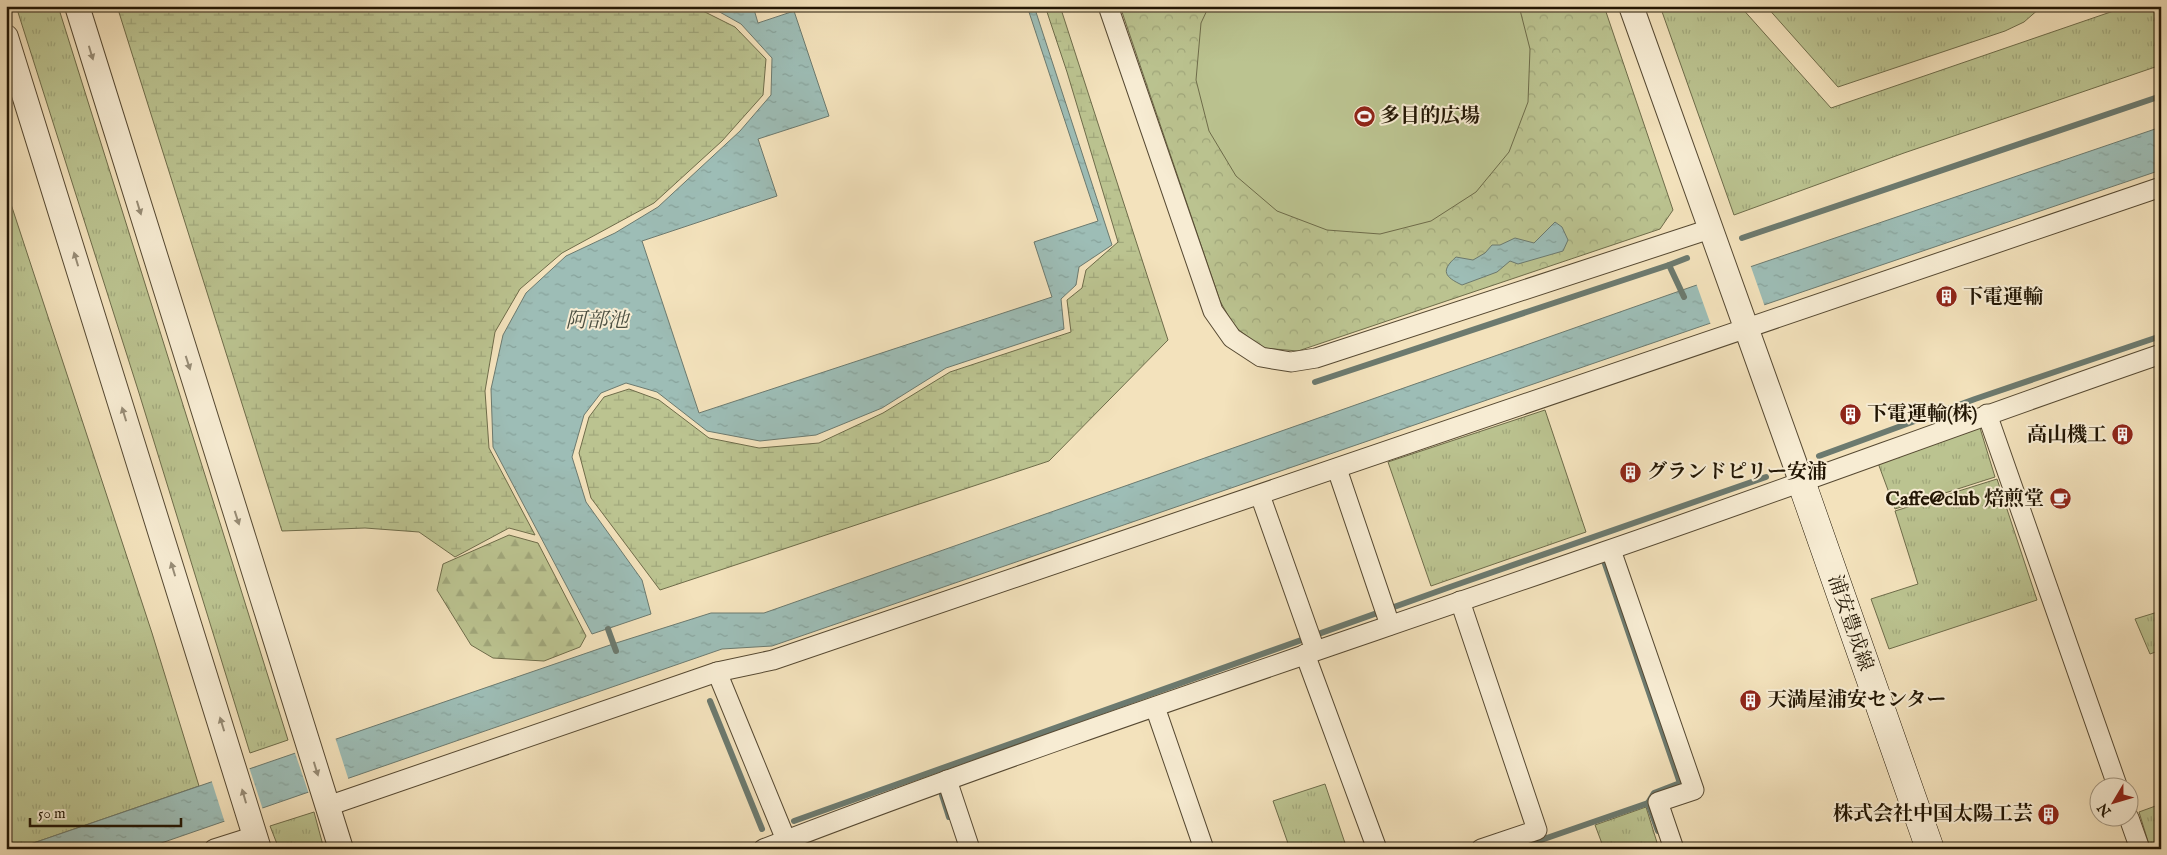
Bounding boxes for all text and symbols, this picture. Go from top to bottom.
one-way arrow [88,45,96,60]
sports icon: 多目的広場 [1352,104,1376,128]
place label: 多目的広場 [1380,104,1480,129]
one-way arrow [136,201,144,216]
one-way arrow [71,251,79,266]
building icon: 下電運輸 [1935,285,1959,309]
place label: 下電運輸 [1963,285,2043,310]
water label: 阿部池 [566,308,630,335]
one-way arrow [184,356,192,371]
building icon: 下電運輸(株) [1839,402,1863,426]
place label: 下電運輸(株) [1867,402,1977,427]
one-way arrow [120,407,128,422]
place label: 高山機工 [2027,423,2107,448]
building icon: 高山機工 [2111,423,2135,447]
building icon: グランドピリー安浦 [1619,460,1643,484]
place label: グランドピリー安浦 [1647,460,1827,485]
place label: Caffe@club 焙煎堂 [1886,487,2044,512]
cafe icon: Caffe@club 焙煎堂 [2048,487,2072,511]
one-way arrow [233,511,241,526]
one-way arrow [169,562,176,577]
street label: 浦安豊成線 [1822,572,1878,674]
building icon: 天満屋浦安センター [1739,688,1763,712]
place label: 天満屋浦安センター [1767,688,1946,713]
one-way arrow [217,717,225,732]
one-way arrow [313,762,321,777]
north arrow [2090,778,2140,828]
one-way arrow [239,789,247,804]
scale bar [30,795,181,827]
text: N [2094,799,2116,820]
place label: 株式会社中国太陽工芸 [1833,802,2033,827]
building icon: 株式会社中国太陽工芸 [2037,802,2061,826]
text: 50 m [38,804,66,823]

